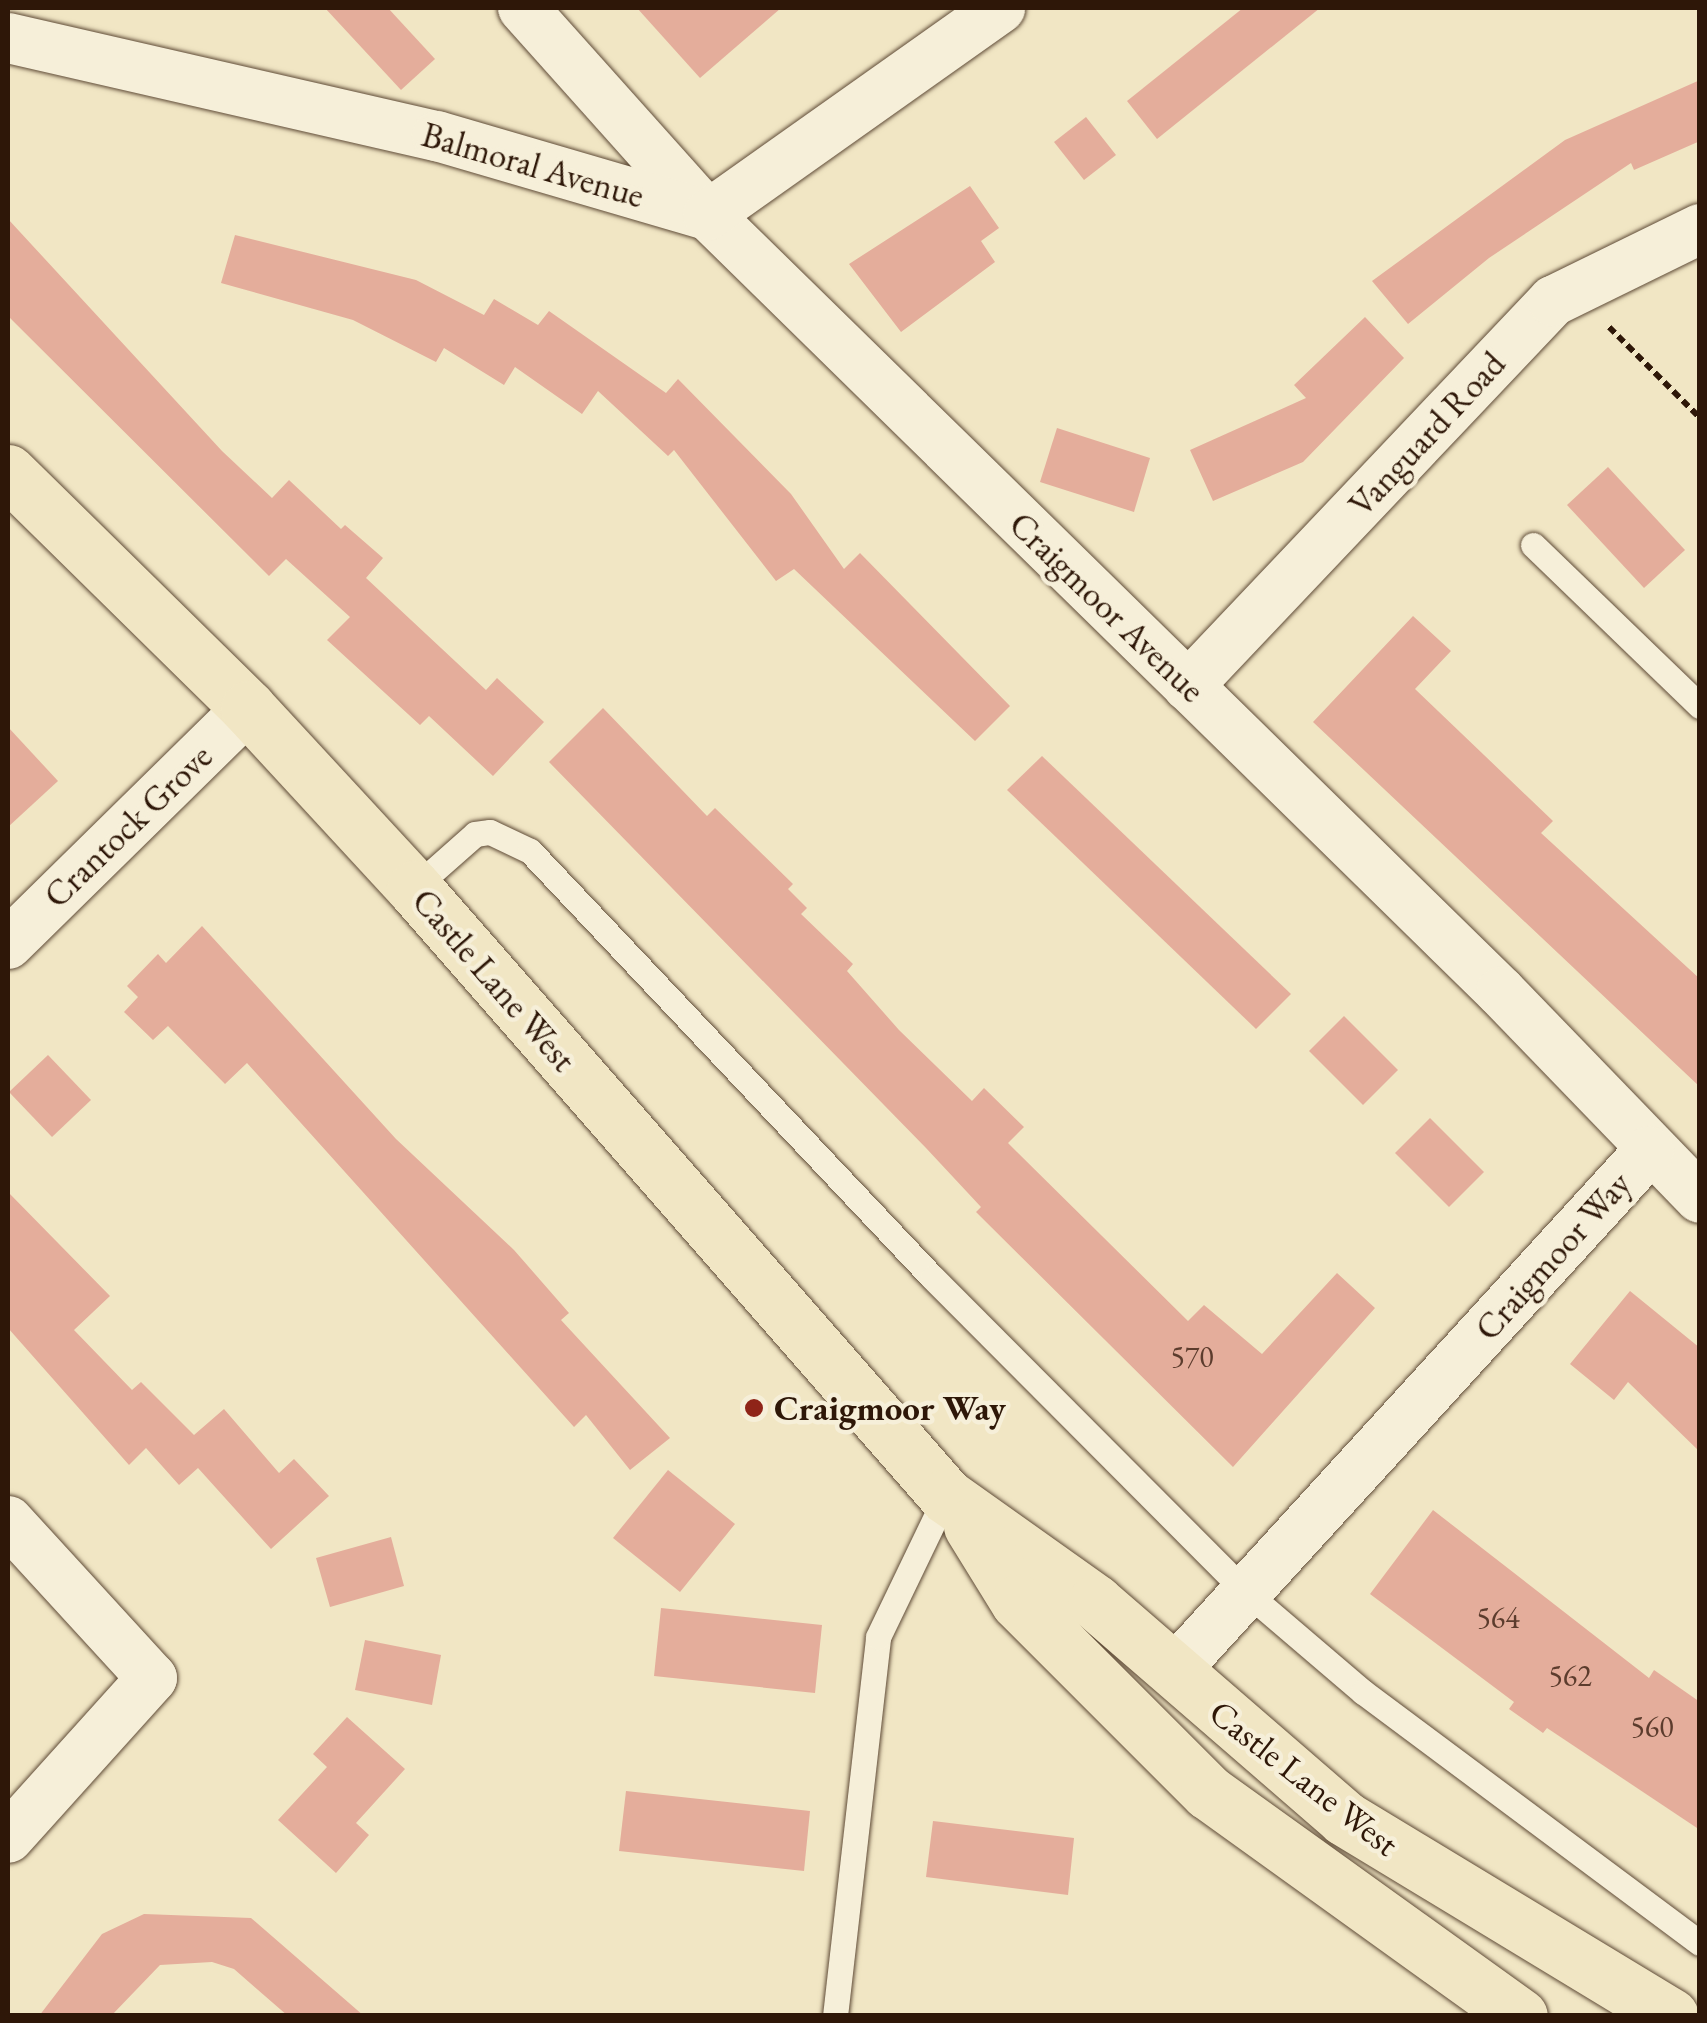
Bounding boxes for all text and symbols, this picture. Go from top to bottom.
street label: Balmoral Avenue [417,113,649,217]
street label: Vanguard Road [1340,343,1514,525]
street label: Craigmoor Avenue [1001,503,1213,711]
street label: Crantock Grove [35,735,221,917]
street label: Castle Lane West [403,880,585,1080]
street label: Craigmoor Way [1466,1163,1640,1349]
house number: 570 [1170,1339,1214,1375]
place label: Craigmoor Way [774,1387,1006,1429]
marker: Craigmoor Way [743,1397,765,1419]
house number: 564 [1476,1600,1520,1636]
house number: 562 [1548,1658,1592,1694]
street label: Castle Lane West [1201,1691,1407,1865]
house number: 560 [1630,1709,1674,1745]

